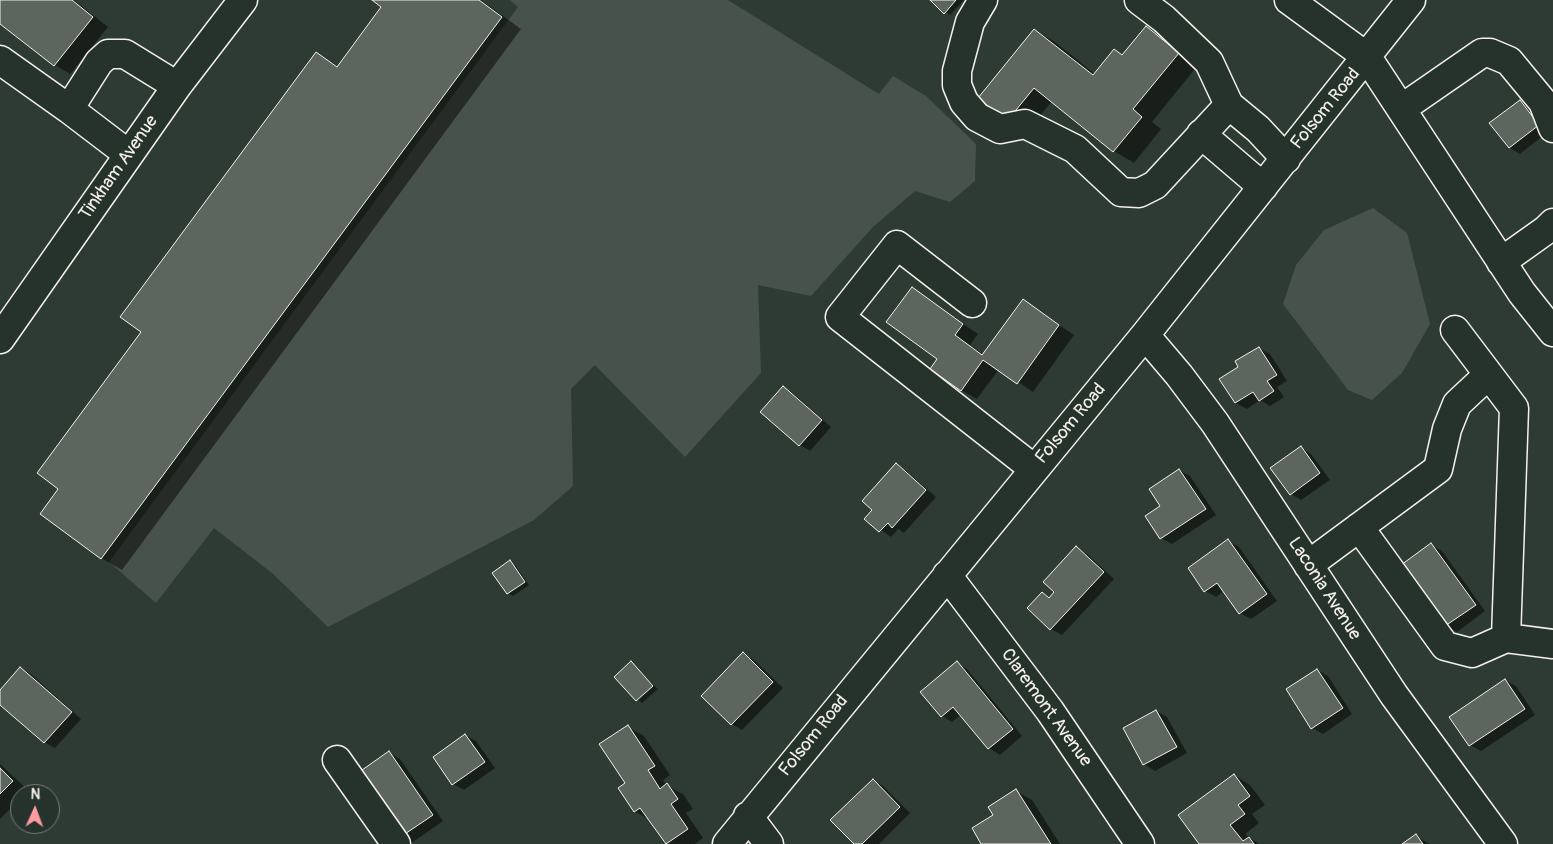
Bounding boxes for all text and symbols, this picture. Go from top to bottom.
street label: Folsom Road [1287,64,1365,154]
street label: Tinkham Avenue [75,112,163,224]
street label: Folsom Road [1031,379,1111,469]
street label: Laconia Avenue [1283,534,1365,644]
street label: Claremont Avenue [996,645,1096,771]
street label: Folsom Road [775,691,853,781]
north arrow [10,784,60,834]
text: N [30,786,41,803]

